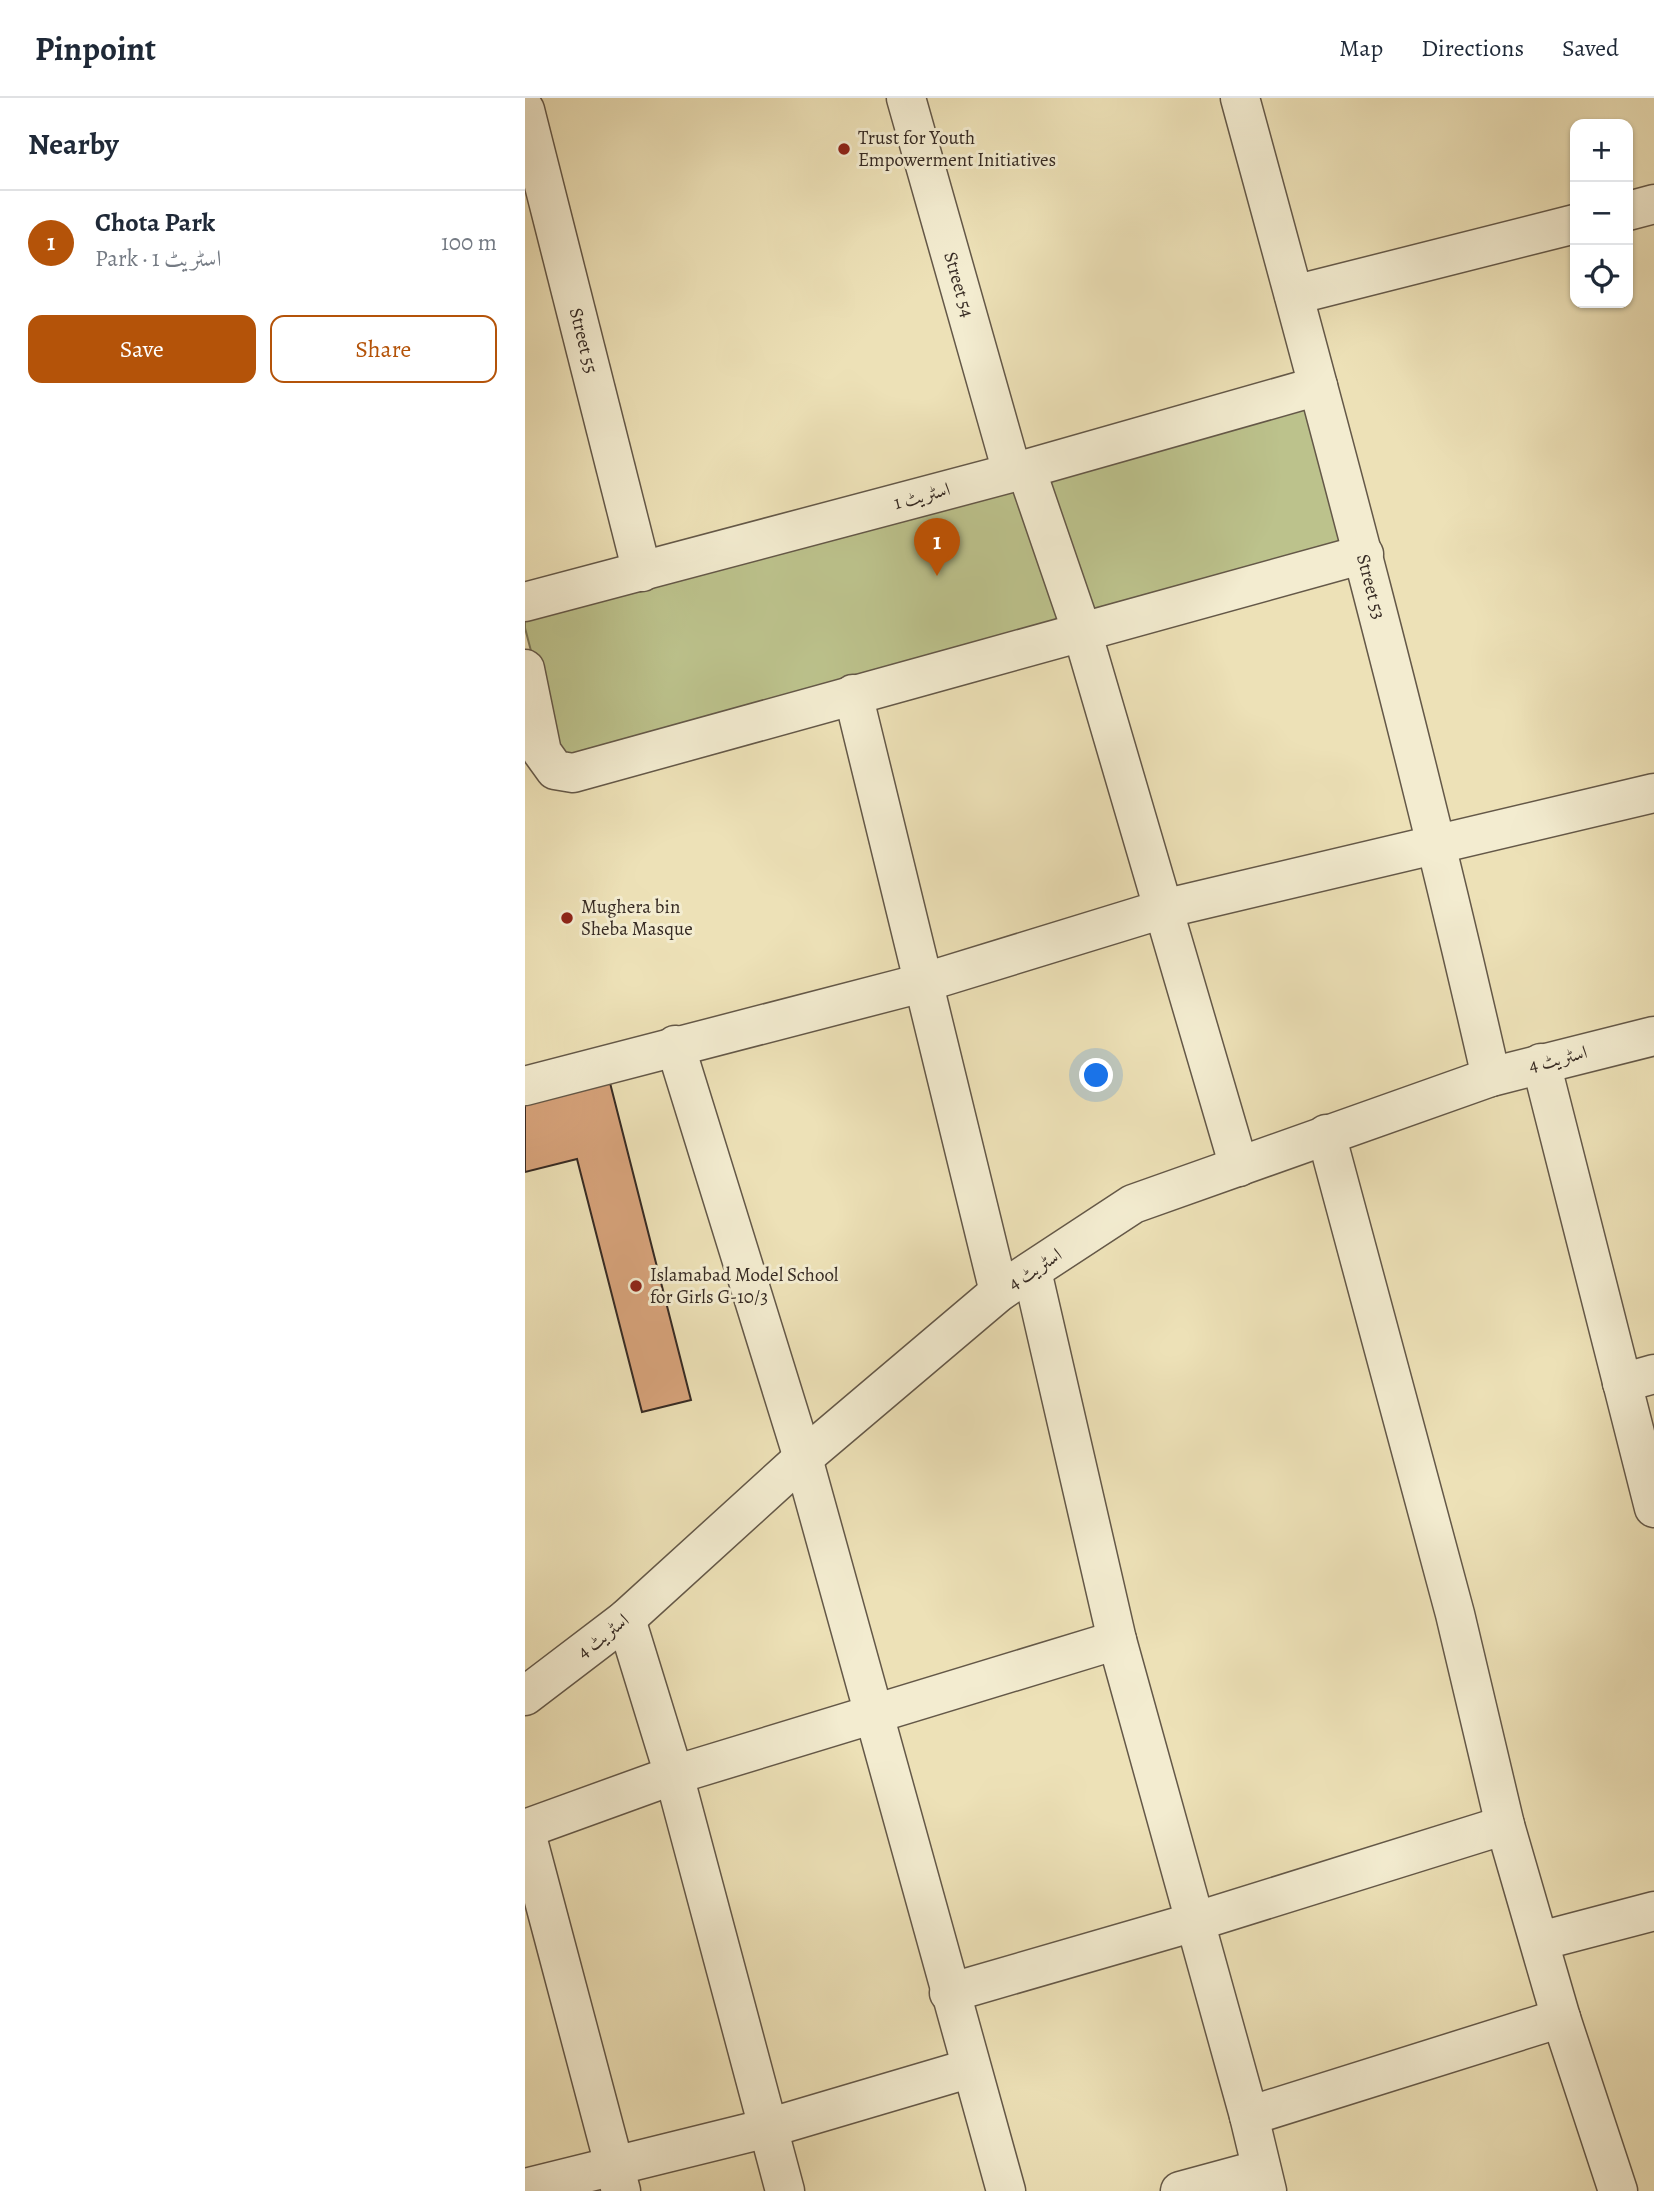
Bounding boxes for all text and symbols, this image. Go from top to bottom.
text: Pinpoint [35,26,156,71]
text: Map [1339,32,1383,64]
text: Directions [1421,32,1524,64]
text: Saved [1562,32,1619,64]
map controls [1570,119,1633,308]
button: + [1570,119,1633,182]
text: Nearby [28,124,119,164]
place label: Trust for Youth Empowerment Initiatives [858,125,1056,173]
marker: Trust for Youth Empowerment Initiatives [836,141,852,157]
button: − [1570,182,1633,245]
text: Chota Park [95,205,215,240]
text: 1 [47,227,55,258]
text: 100 m [441,227,497,258]
text: Park · اسٹریٹ 1 [95,243,221,274]
button: locate [1570,245,1633,308]
street label: Street 54 [937,249,981,321]
street label: Street 55 [563,305,604,376]
button: Save [28,315,256,383]
button: Share [270,315,497,383]
street label: اسٹریٹ 1 [891,476,953,516]
pin: 1 [914,518,960,576]
street label: Street 53 [1350,551,1392,622]
place label: Mughera bin Sheba Masque [581,894,693,942]
marker: Mughera bin Sheba Masque [559,910,575,926]
street label: اسٹریٹ 4 [1526,1039,1590,1079]
your location [1079,1058,1113,1092]
street label: اسٹریٹ 4 [1003,1242,1067,1296]
place label: Islamabad Model School for Girls G-10/3 [650,1262,839,1310]
marker: Islamabad Model School for Girls G-10/3 [628,1278,644,1294]
street label: اسٹریٹ 4 [572,1607,634,1665]

